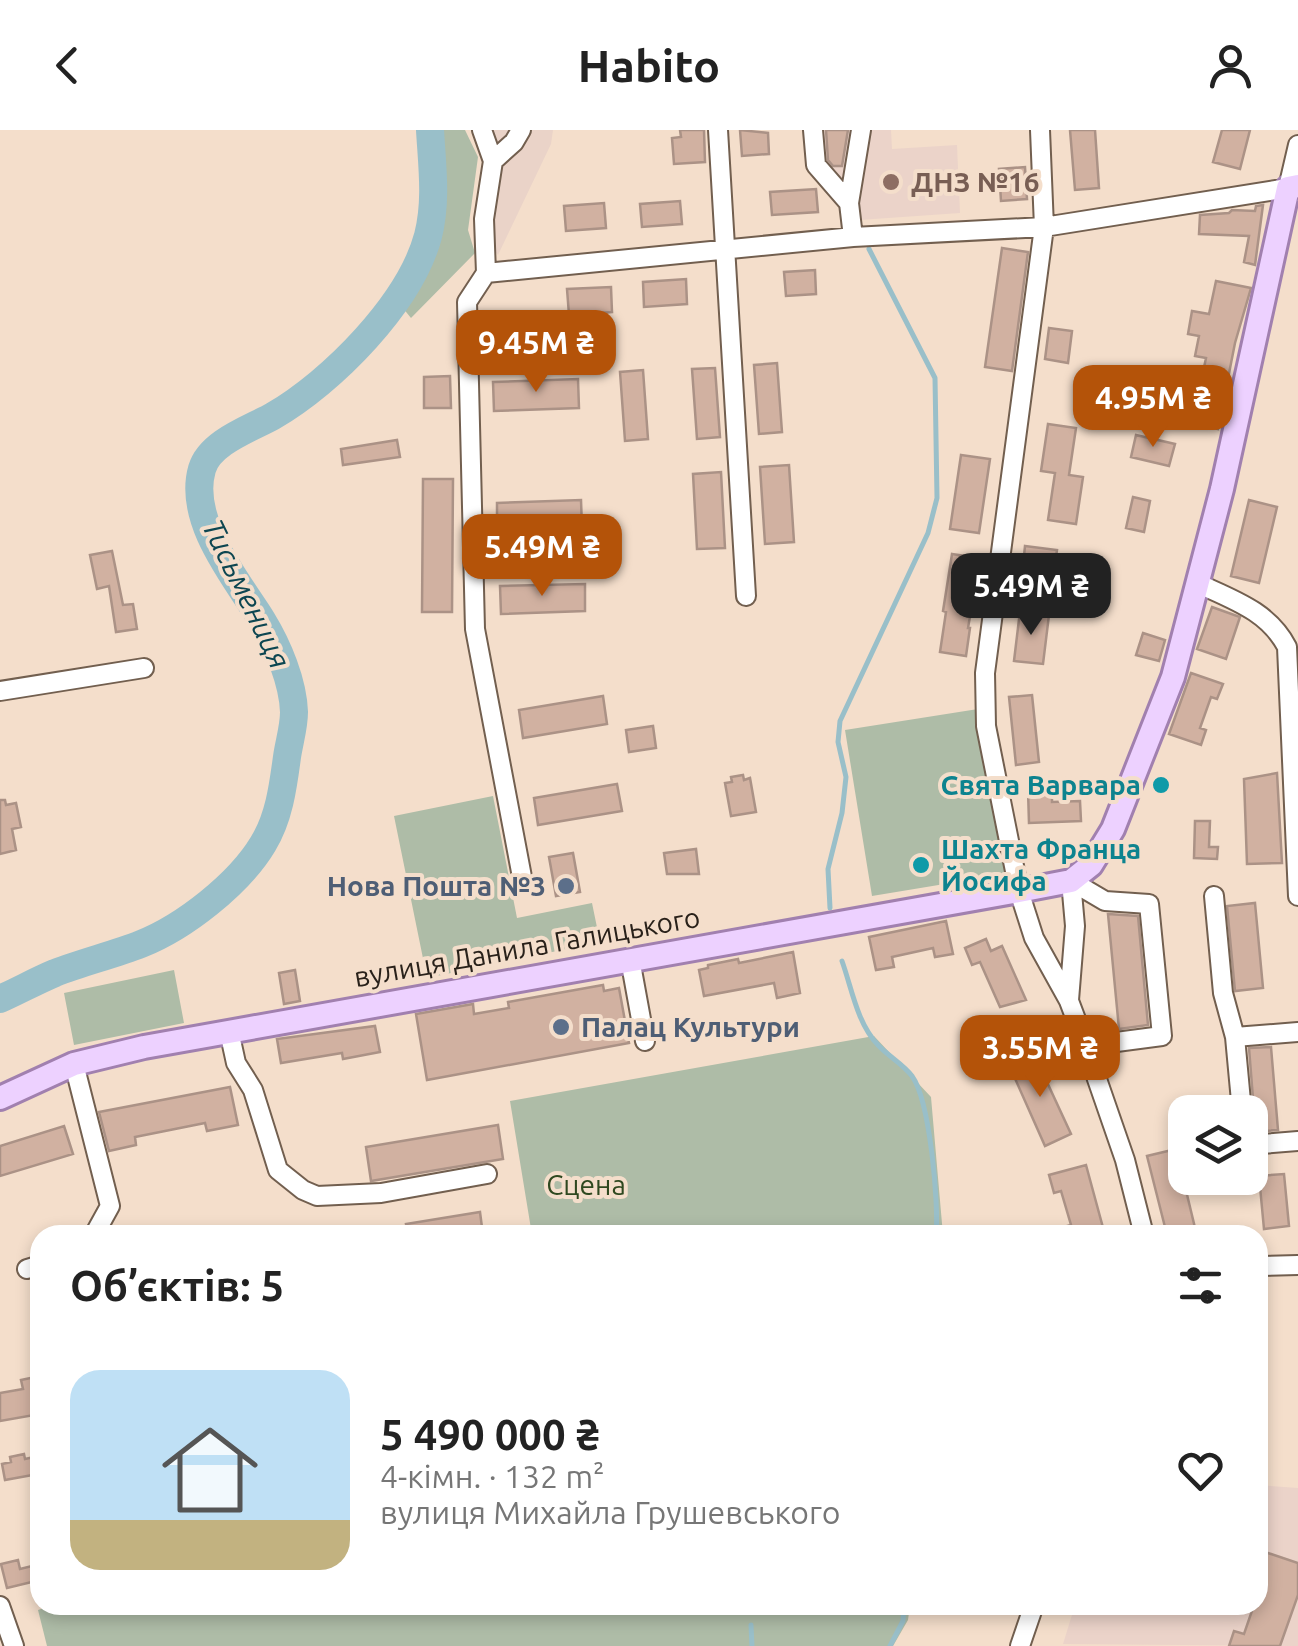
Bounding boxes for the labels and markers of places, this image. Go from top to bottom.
place label: ДНЗ №16 [911,166,1040,197]
marker: ДНЗ №16 [880,171,902,193]
pin: 9.45M ₴ [444,310,628,395]
pin: 4.95M ₴ [1061,365,1245,450]
pin: 5.49M ₴ [450,514,634,599]
pin: 5.49M ₴ [939,553,1123,638]
place label: Свята Варвара [940,769,1141,800]
marker: Свята Варвара [1150,774,1172,796]
place label: Шахта Франца Йосифа [941,833,1141,896]
marker: Шахта Франца Йосифа [910,854,932,876]
place label: Нова Пошта №3 [327,870,546,901]
marker: Нова Пошта №3 [555,875,577,897]
place label: Палац Культури [581,1011,800,1042]
pin: 3.55M ₴ [948,1015,1132,1100]
marker: Палац Культури [550,1016,572,1038]

